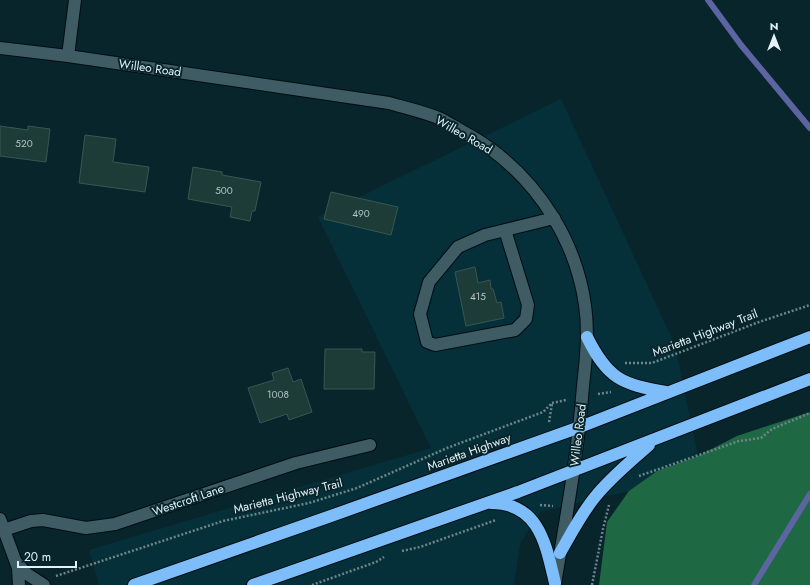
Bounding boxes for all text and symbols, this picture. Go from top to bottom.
north arrow [754,16,794,56]
text: N [770,18,778,34]
street label: Willeo Road [118,55,182,81]
street label: Willeo Road [432,112,496,158]
house number: 520 [15,136,33,151]
house number: 500 [215,183,233,198]
house number: 490 [352,206,370,221]
house number: 415 [470,289,486,304]
street label: Marietta Highway Trail [650,305,760,361]
house number: 1008 [267,387,289,402]
street label: Willeo Road [565,403,591,467]
street label: Marietta Highway [425,428,514,476]
street label: Marietta Highway Trail [232,474,344,518]
street label: Westcroft Lane [150,479,226,521]
scale bar [18,543,76,569]
text: 20 m [24,548,51,566]

